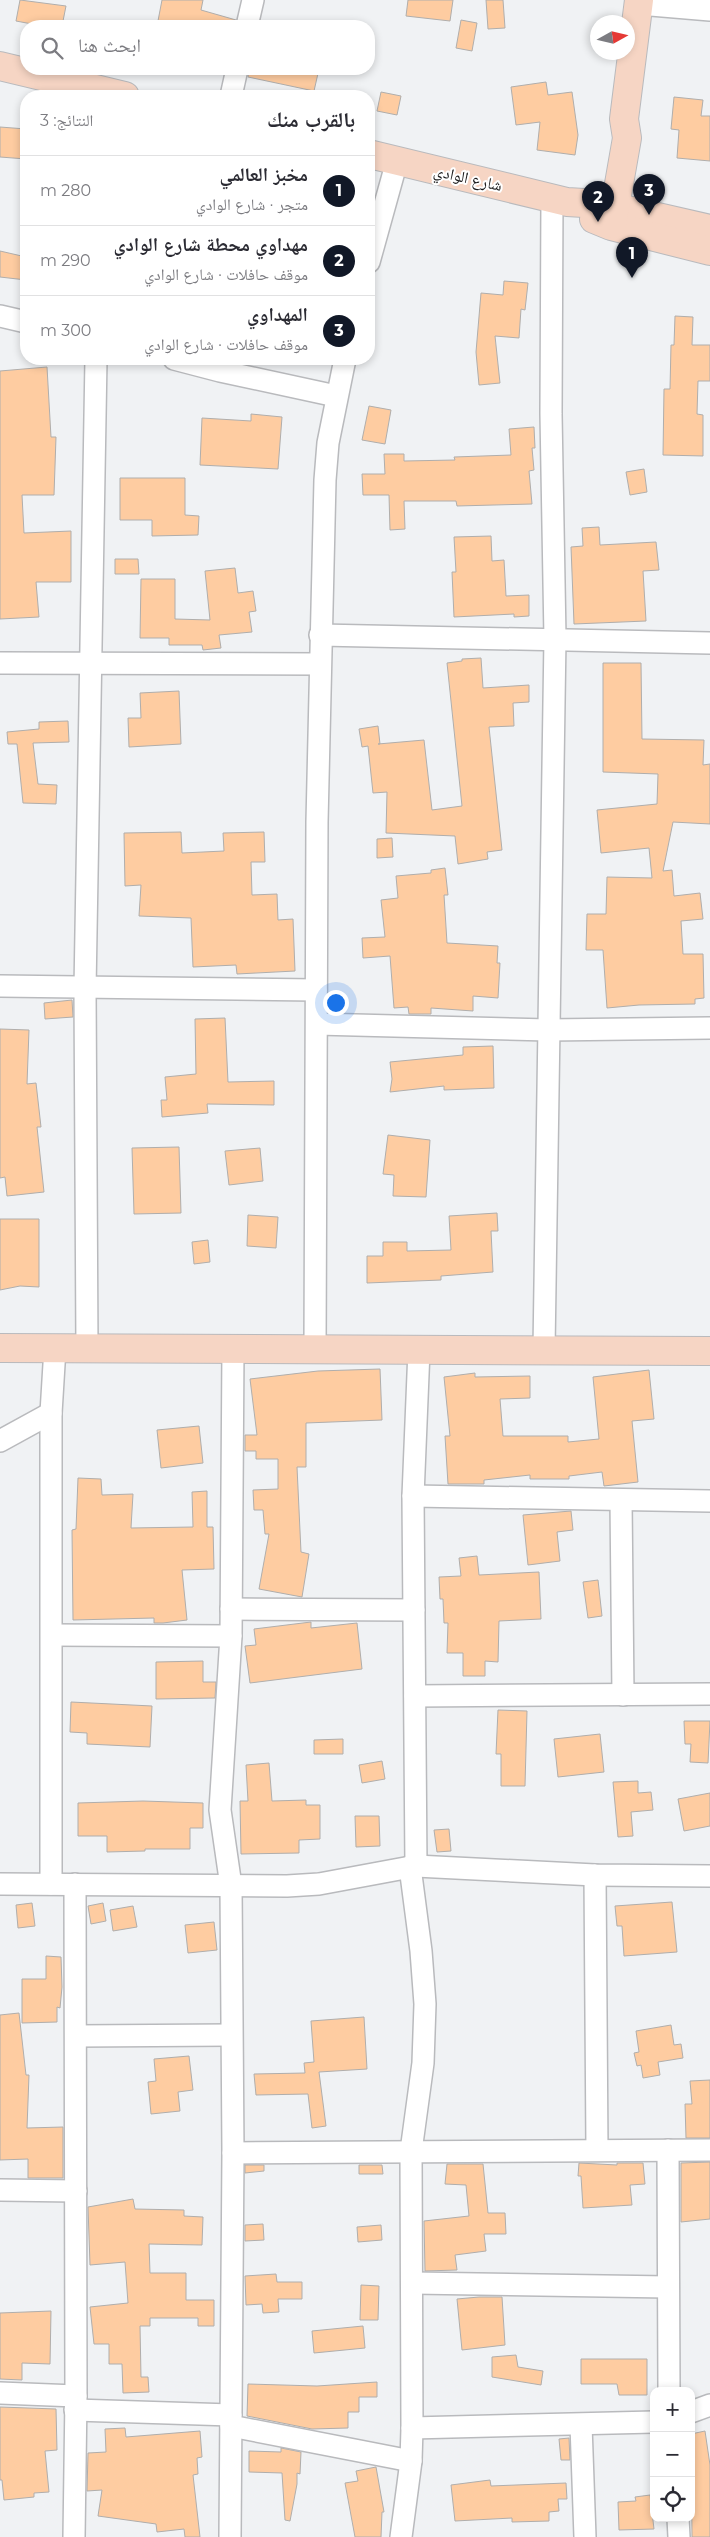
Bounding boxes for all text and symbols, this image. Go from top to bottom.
north arrow [590,15,635,60]
search box [20,20,375,75]
icon: search [38,34,66,62]
text: ابحث هنا [78,34,141,57]
text: بالقرب منك [267,107,355,132]
text: النتائج: 3 [40,111,93,130]
street label: شارع الوادي [431,161,504,198]
text: مخبز العالمي [220,163,308,186]
pin: 3 [633,174,665,215]
text: 280 m [40,181,91,200]
text: 1 [336,181,342,200]
pin: 2 [582,181,614,222]
text: متجر · شارع الوادي [196,195,308,214]
text: مهداوي محطة شارع الوادي [114,233,308,256]
pin: 1 [616,237,648,278]
text: 290 m [40,251,91,270]
text: 2 [334,251,344,270]
text: موقف حافلات · شارع الوادي [144,265,308,284]
text: المهداوي [247,303,308,326]
text: 300 m [40,321,91,340]
text: 3 [334,321,344,340]
text: موقف حافلات · شارع الوادي [144,335,308,354]
your location [323,990,349,1016]
map controls [650,2387,695,2522]
button: + [650,2387,695,2432]
button: − [650,2432,695,2477]
button: locate [650,2477,695,2522]

